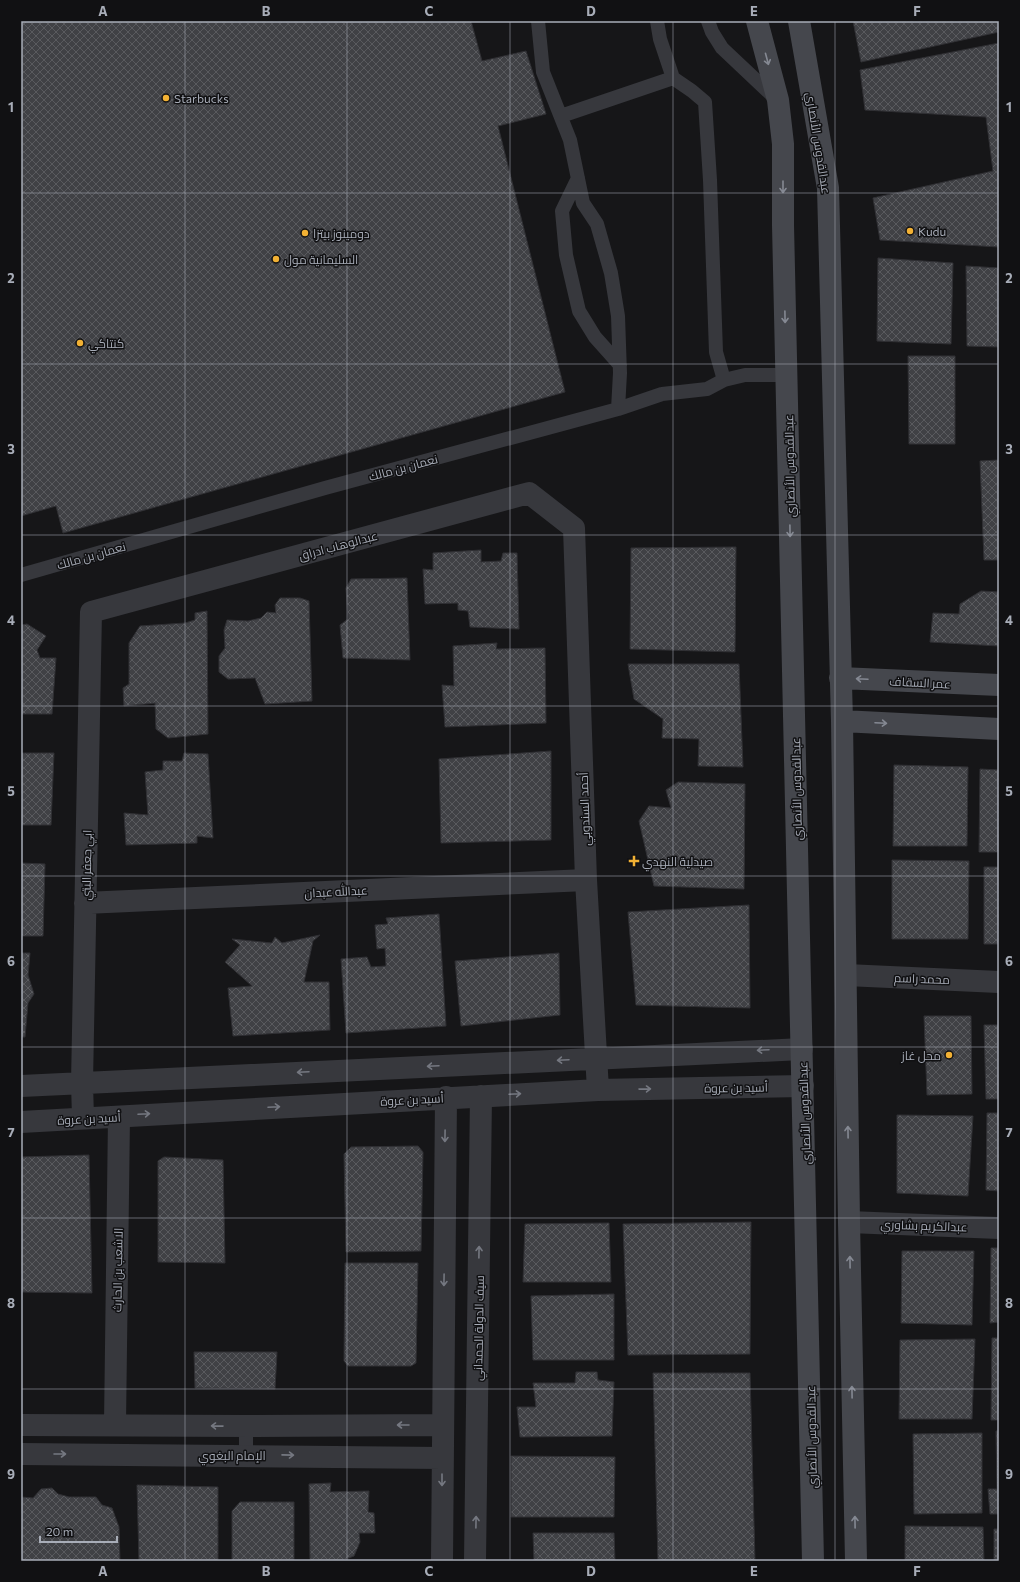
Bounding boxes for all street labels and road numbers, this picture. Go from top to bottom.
street label: عبدالقدوس الأنصاري [800,91,834,196]
street label: عبدالقدوس الأنصاري [781,414,801,518]
street label: نعمان بن مالك [367,451,439,484]
street label: عبدالوهاب ادراق [297,528,379,563]
street label: نعمان بن مالك [55,538,127,572]
street label: عمر السقاف [889,673,951,692]
street label: عبدالقدوس الأنصاري [788,737,808,841]
street label: أحمد السندوبي [576,772,596,846]
street label: ابي جعفر البتي [78,830,98,900]
street label: عبدالله عبدان [304,882,368,901]
street label: محمد راسم [894,970,950,988]
street label: عبدالقدوس الأنصاري [795,1061,817,1165]
street label: أسيد بن عروة [704,1079,768,1096]
street label: أسيد بن عروة [380,1090,444,1109]
street label: أسيد بن عروة [57,1109,121,1128]
street label: عبدالكريم بشاوري [880,1216,968,1238]
street label: الاشعب بن الحارث [109,1228,126,1312]
street label: سيف الدولة الحمداني [470,1275,490,1381]
street label: عبدالقدوس الأنصاري [803,1385,823,1489]
street label: الإمام البغوي [198,1448,266,1466]

